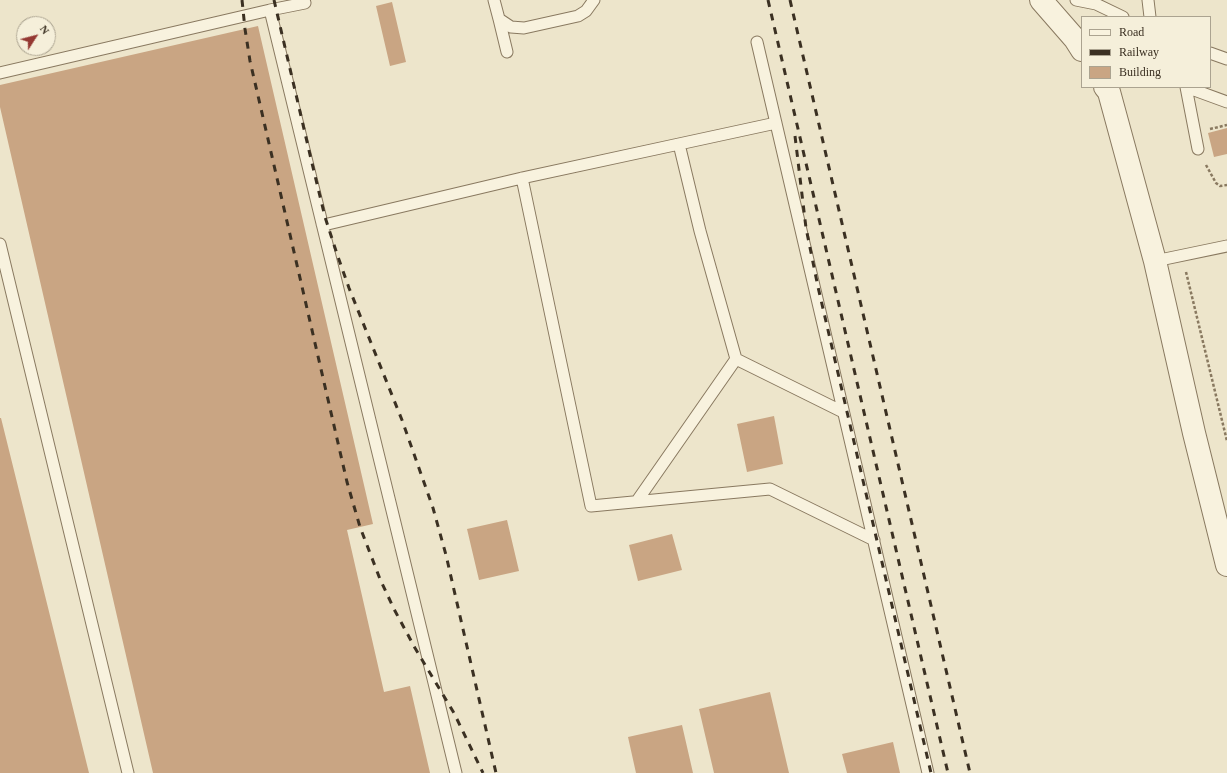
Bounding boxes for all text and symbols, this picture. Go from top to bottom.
north arrow [16,16,56,56]
legend [1081,16,1211,88]
text: N [38,23,52,36]
text: Road [1119,25,1144,39]
text: Railway [1119,45,1159,59]
text: Building [1119,65,1161,79]

